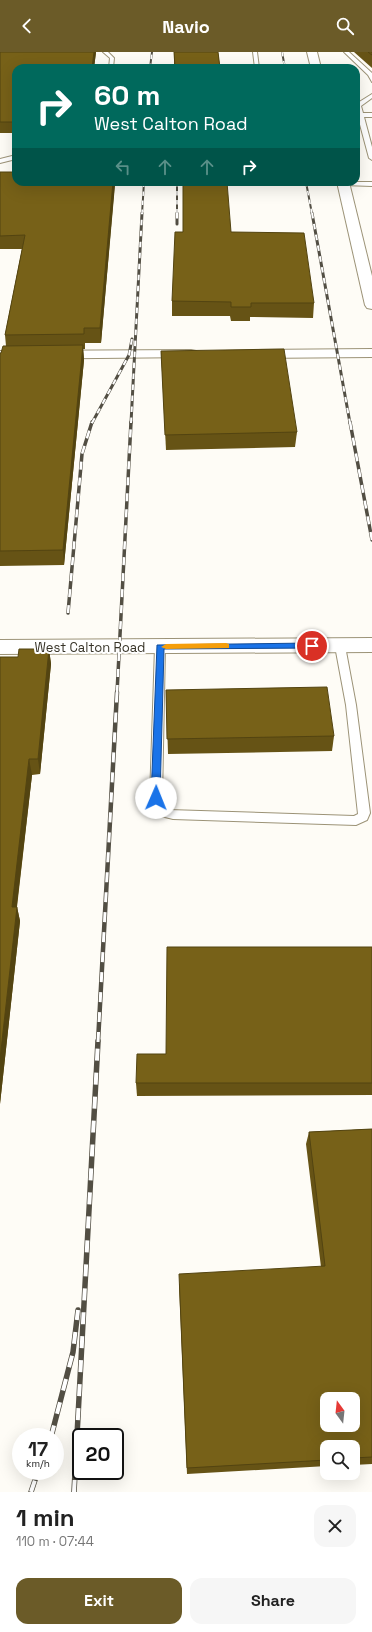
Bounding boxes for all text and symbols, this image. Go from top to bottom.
icon: back [16,15,38,37]
text: Navio [162,15,210,38]
icon: search [334,15,356,37]
text: 60 m [94,77,160,113]
icon: right [28,80,80,132]
text: West Calton Road [94,112,248,135]
icon: left [112,156,134,178]
icon: ahead [154,156,176,178]
icon: ahead [196,156,218,178]
icon: right [238,156,260,178]
pin [295,629,329,663]
icon: arrive [301,635,323,657]
street label: West Calton Road [35,639,145,656]
position arrow [135,777,177,819]
north arrow [320,1392,360,1432]
map controls [320,1392,360,1480]
speed limit sign: 20 [72,1428,124,1480]
text: 17 [28,1436,48,1462]
button: search [320,1440,360,1480]
text: km/h [26,1457,50,1470]
text: 1 min [16,1502,75,1533]
button: close [314,1505,356,1547]
text: 110 m · 07:44 [16,1533,94,1550]
button: Exit [16,1578,182,1624]
button: Share [190,1578,356,1624]

